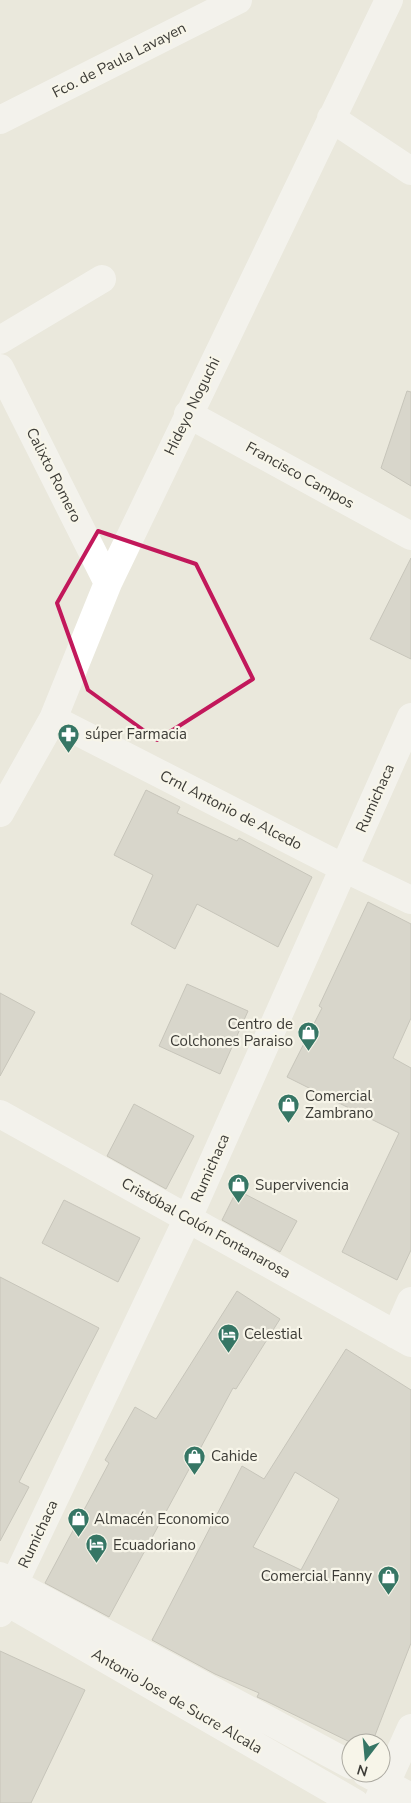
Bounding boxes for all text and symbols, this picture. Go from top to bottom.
street label: Fco. de Paula Lavayen [49,18,189,102]
street label: Hideyo Noguchi [160,354,224,458]
street label: Calixto Romero [22,424,86,526]
street label: Francisco Campos [242,437,358,513]
pharmacy icon: súper Farmacia [57,722,81,753]
place label: súper Farmacia [85,724,187,744]
street label: Rumichaca [351,761,399,835]
street label: Crnl Antonio de Alcedo [156,765,306,855]
place label: Centro de Colchones Paraiso [170,1014,293,1051]
shop icon: Centro de Colchones Paraiso [297,1021,321,1052]
place label: Comercial Zambrano [305,1086,373,1123]
shop icon: Comercial Zambrano [277,1093,301,1124]
street label: Rumichaca [186,1131,234,1205]
street label: Cristóbal Colón Fontanarosa [118,1173,294,1283]
shop icon: Supervivencia [227,1173,251,1204]
place label: Supervivencia [255,1175,349,1195]
hotel icon: Celestial [216,1322,240,1353]
place label: Celestial [244,1324,303,1344]
shop icon: Cahide [183,1444,207,1475]
place label: Cahide [211,1446,258,1466]
street label: Rumichaca [14,1497,62,1571]
shop icon: Almacén Economico [66,1507,90,1538]
place label: Almacén Economico [94,1509,229,1529]
hotel icon: Ecuadoriano [85,1533,109,1564]
place label: Ecuadoriano [113,1535,196,1555]
shop icon: Comercial Fanny [376,1564,400,1595]
place label: Comercial Fanny [261,1566,372,1586]
street label: Antonio Jose de Sucre Alcala [88,1644,266,1758]
north arrow [341,1733,391,1783]
text: N [355,1759,370,1781]

